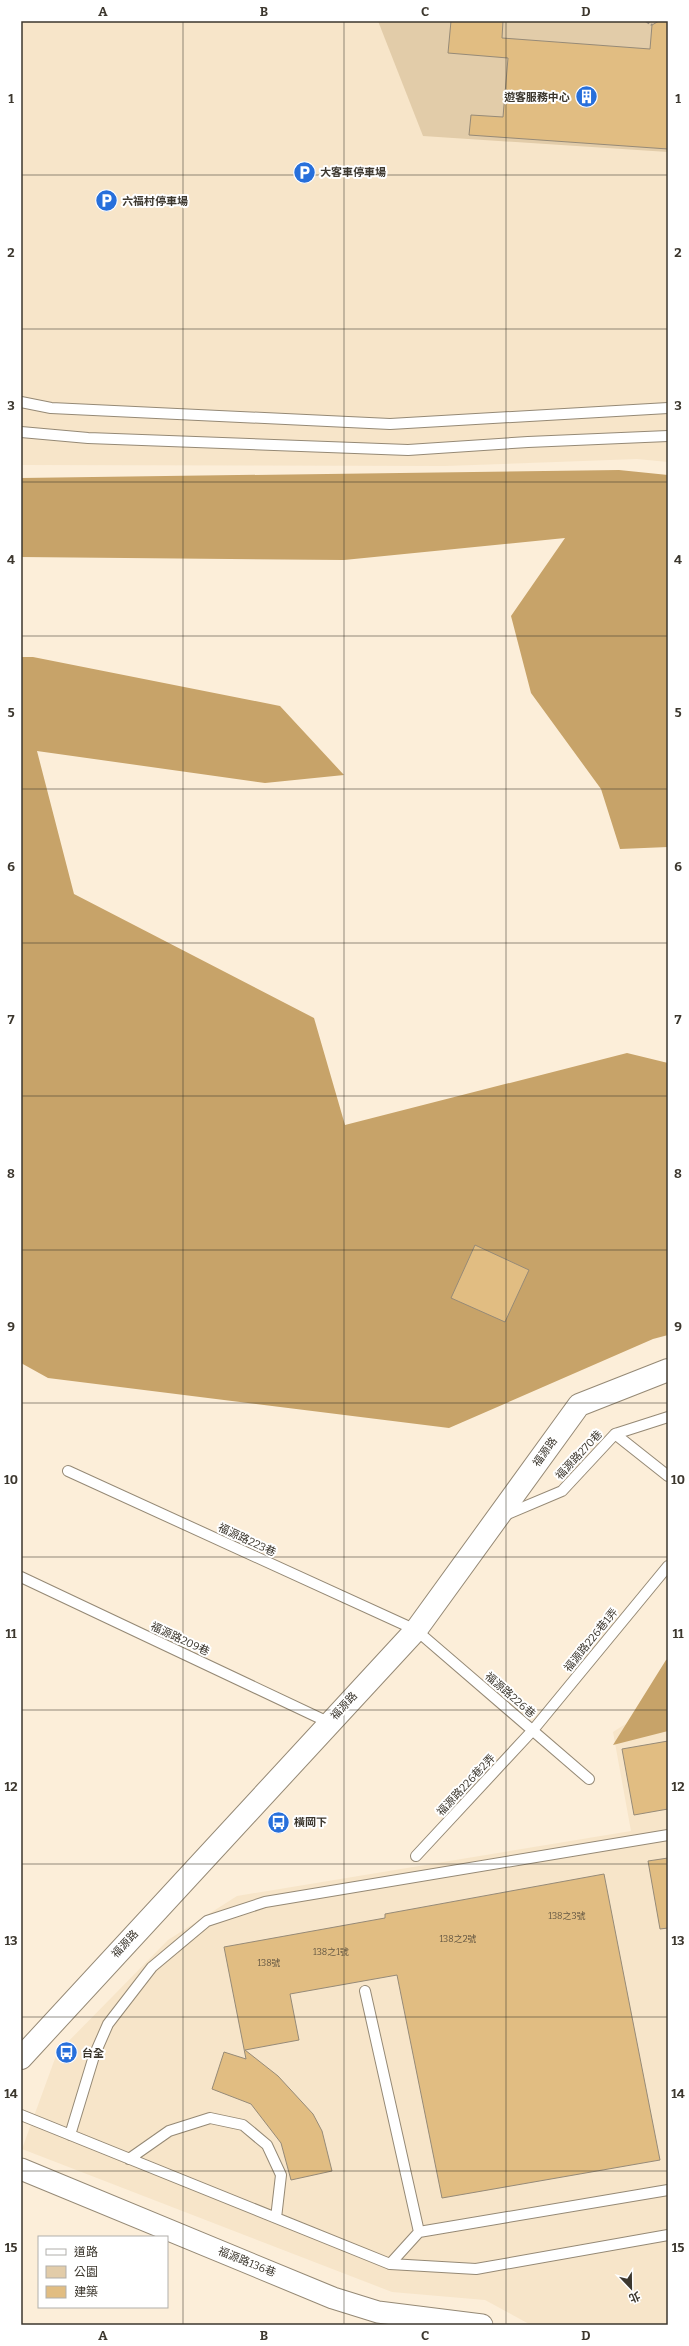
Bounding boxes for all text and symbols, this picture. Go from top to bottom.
text: A [98,4,108,19]
text: B [260,4,268,19]
text: C [421,4,429,19]
text: D [581,4,591,19]
building icon: 遊客服務中心 [573,84,599,110]
text: 1 [8,91,14,106]
place label: 遊客服務中心 [504,91,570,104]
text: 1 [675,91,681,106]
parking icon: 大客車停車場 [292,159,318,185]
place label: 大客車停車場 [320,166,386,179]
parking icon: 六福村停車場 [93,188,119,214]
place label: 六福村停車場 [122,195,188,208]
text: 2 [7,245,15,260]
text: 2 [674,245,682,260]
text: 3 [7,398,15,413]
text: 3 [674,398,682,413]
text: 4 [7,552,15,567]
text: 4 [674,552,682,567]
text: 5 [7,705,15,720]
text: 5 [674,705,682,720]
text: 6 [7,859,15,874]
text: 6 [674,859,682,874]
text: 7 [8,1012,15,1027]
text: 7 [675,1012,682,1027]
text: 8 [7,1166,15,1181]
text: 8 [674,1166,682,1181]
text: 9 [7,1319,15,1334]
text: 9 [674,1319,682,1334]
street label: 福源路270巷 [553,1428,605,1482]
street label: 福源路 [530,1435,560,1469]
text: 10 [4,1472,18,1487]
text: 10 [671,1472,685,1487]
street label: 福源路223巷 [216,1521,278,1559]
street label: 福源路226巷1弄 [561,1606,621,1674]
street label: 福源路209巷 [148,1620,212,1658]
text: 11 [5,1626,17,1641]
text: 11 [672,1626,684,1641]
street label: 福源路226巷 [482,1670,538,1720]
street label: 福源路 [328,1689,360,1723]
street label: 福源路226巷2弄 [434,1752,498,1818]
text: 12 [5,1779,17,1794]
text: 12 [672,1779,684,1794]
bus stop icon: 橫岡下 [266,1809,292,1835]
place label: 橫岡下 [294,1816,327,1829]
house number: 138之3號 [548,1911,586,1921]
street label: 福源路 [109,1927,141,1961]
text: 13 [4,1933,18,1948]
text: 13 [671,1933,685,1948]
house number: 138之2號 [439,1934,477,1944]
house number: 138之1號 [313,1947,349,1957]
house number: 138號 [257,1958,281,1968]
bus stop icon: 台全 [54,2040,80,2066]
place label: 台全 [82,2047,104,2060]
text: 14 [4,2086,18,2101]
text: 14 [671,2086,685,2101]
legend [38,2236,168,2308]
text: 15 [5,2240,17,2255]
text: 15 [672,2240,684,2255]
text: 道路 [74,2245,98,2259]
street label: 福源路136巷 [216,2245,278,2279]
text: 公園 [74,2265,98,2279]
north arrow [611,2268,651,2308]
text: 建築 [74,2285,98,2299]
text: 北 [627,2289,642,2305]
text: A [98,2328,108,2343]
text: B [260,2328,268,2343]
text: C [421,2328,429,2343]
text: D [581,2328,591,2343]

